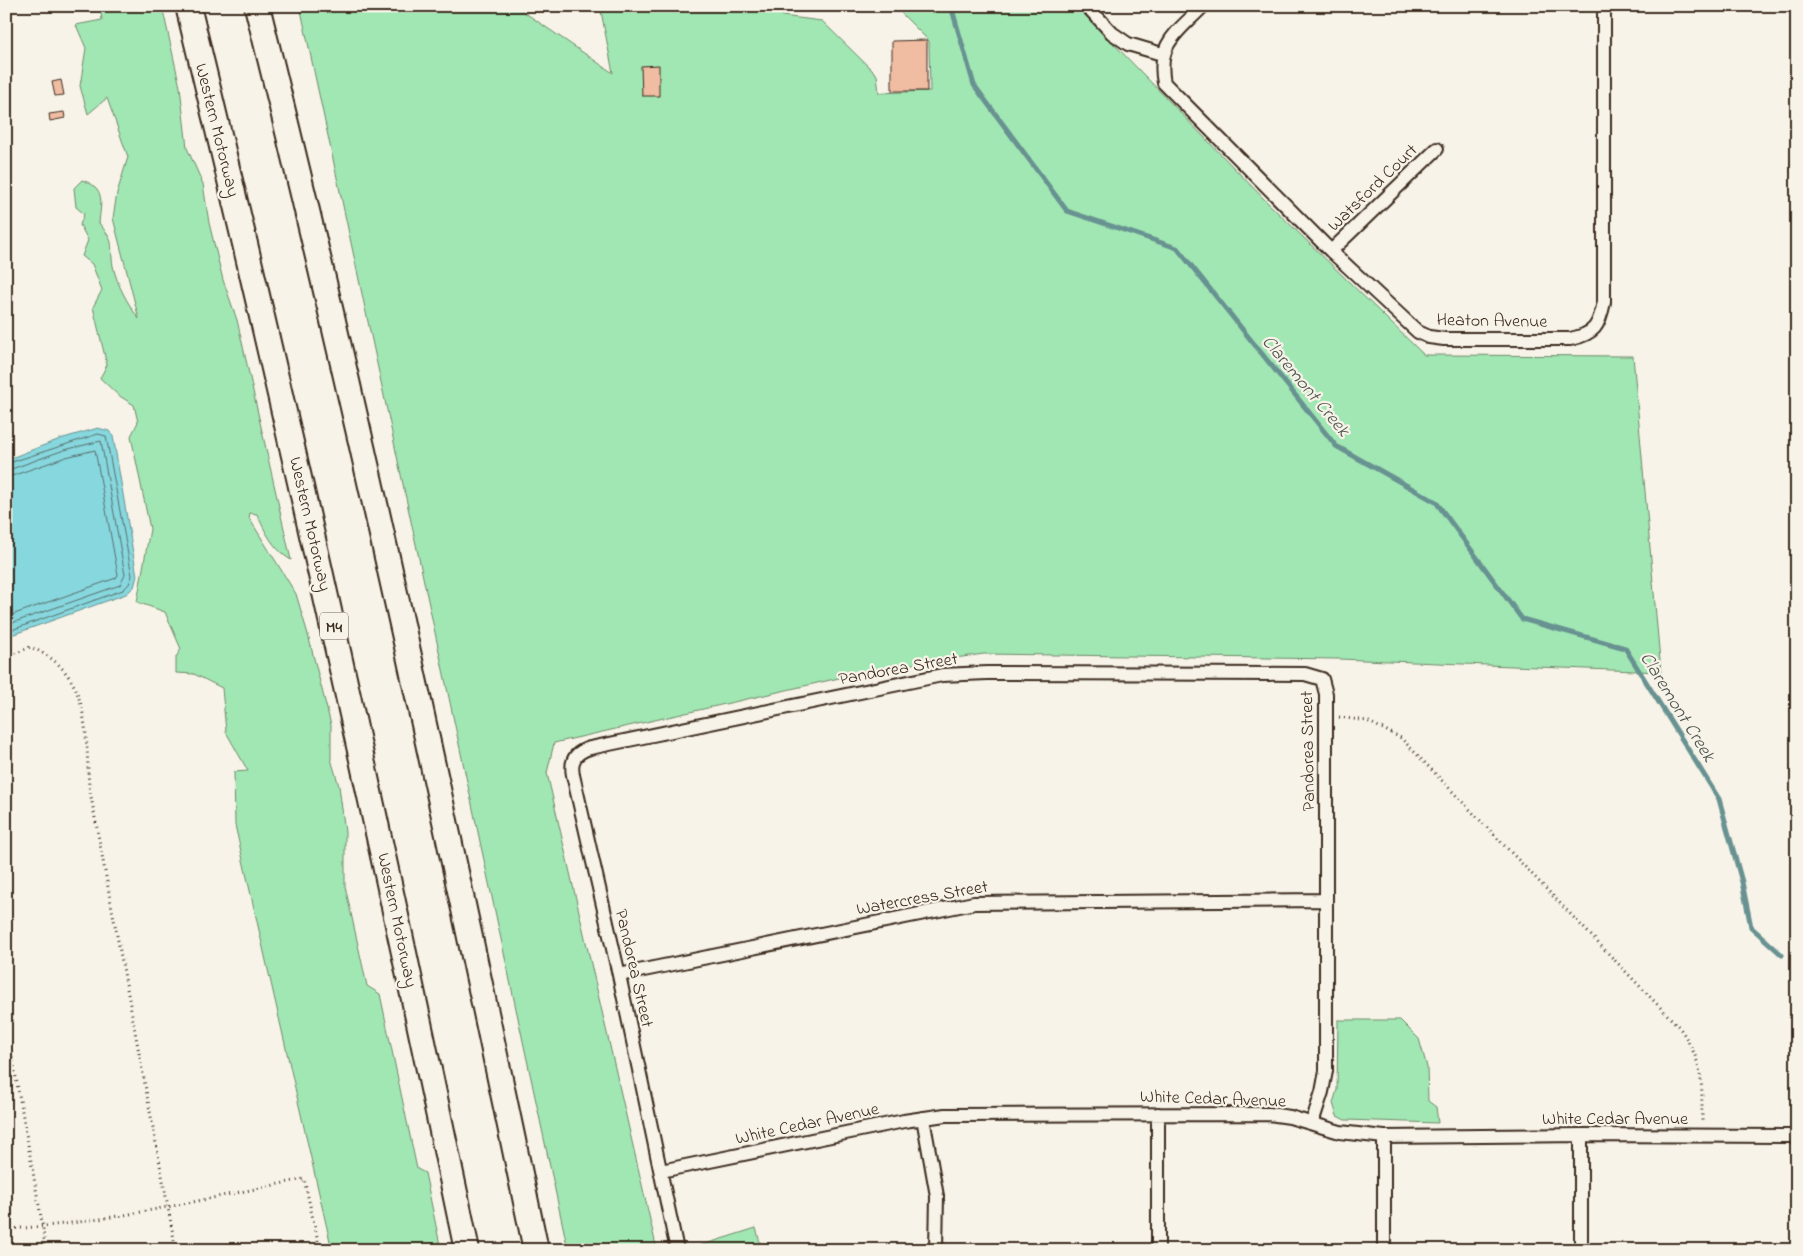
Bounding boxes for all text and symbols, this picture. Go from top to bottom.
street label: Western Motorway [187,61,245,200]
street label: Watsford Court [1322,139,1424,238]
street label: Heaton Avenue [1436,308,1549,336]
water label: Claremont Creek [1255,330,1356,444]
street label: Western Motorway [281,455,337,594]
road number: M4 [320,612,348,640]
street label: Pandorea Street [837,647,960,693]
water label: Claremont Creek [1632,647,1722,768]
street label: Pandorea Street [1295,690,1323,812]
street label: Western Motorway [369,851,423,990]
street label: Watercress Street [855,875,990,923]
street label: Pandorea Street [607,907,659,1030]
street label: White Cedar Avenue [1139,1084,1287,1116]
street label: White Cedar Avenue [733,1097,882,1153]
street label: White Cedar Avenue [1542,1107,1689,1133]

